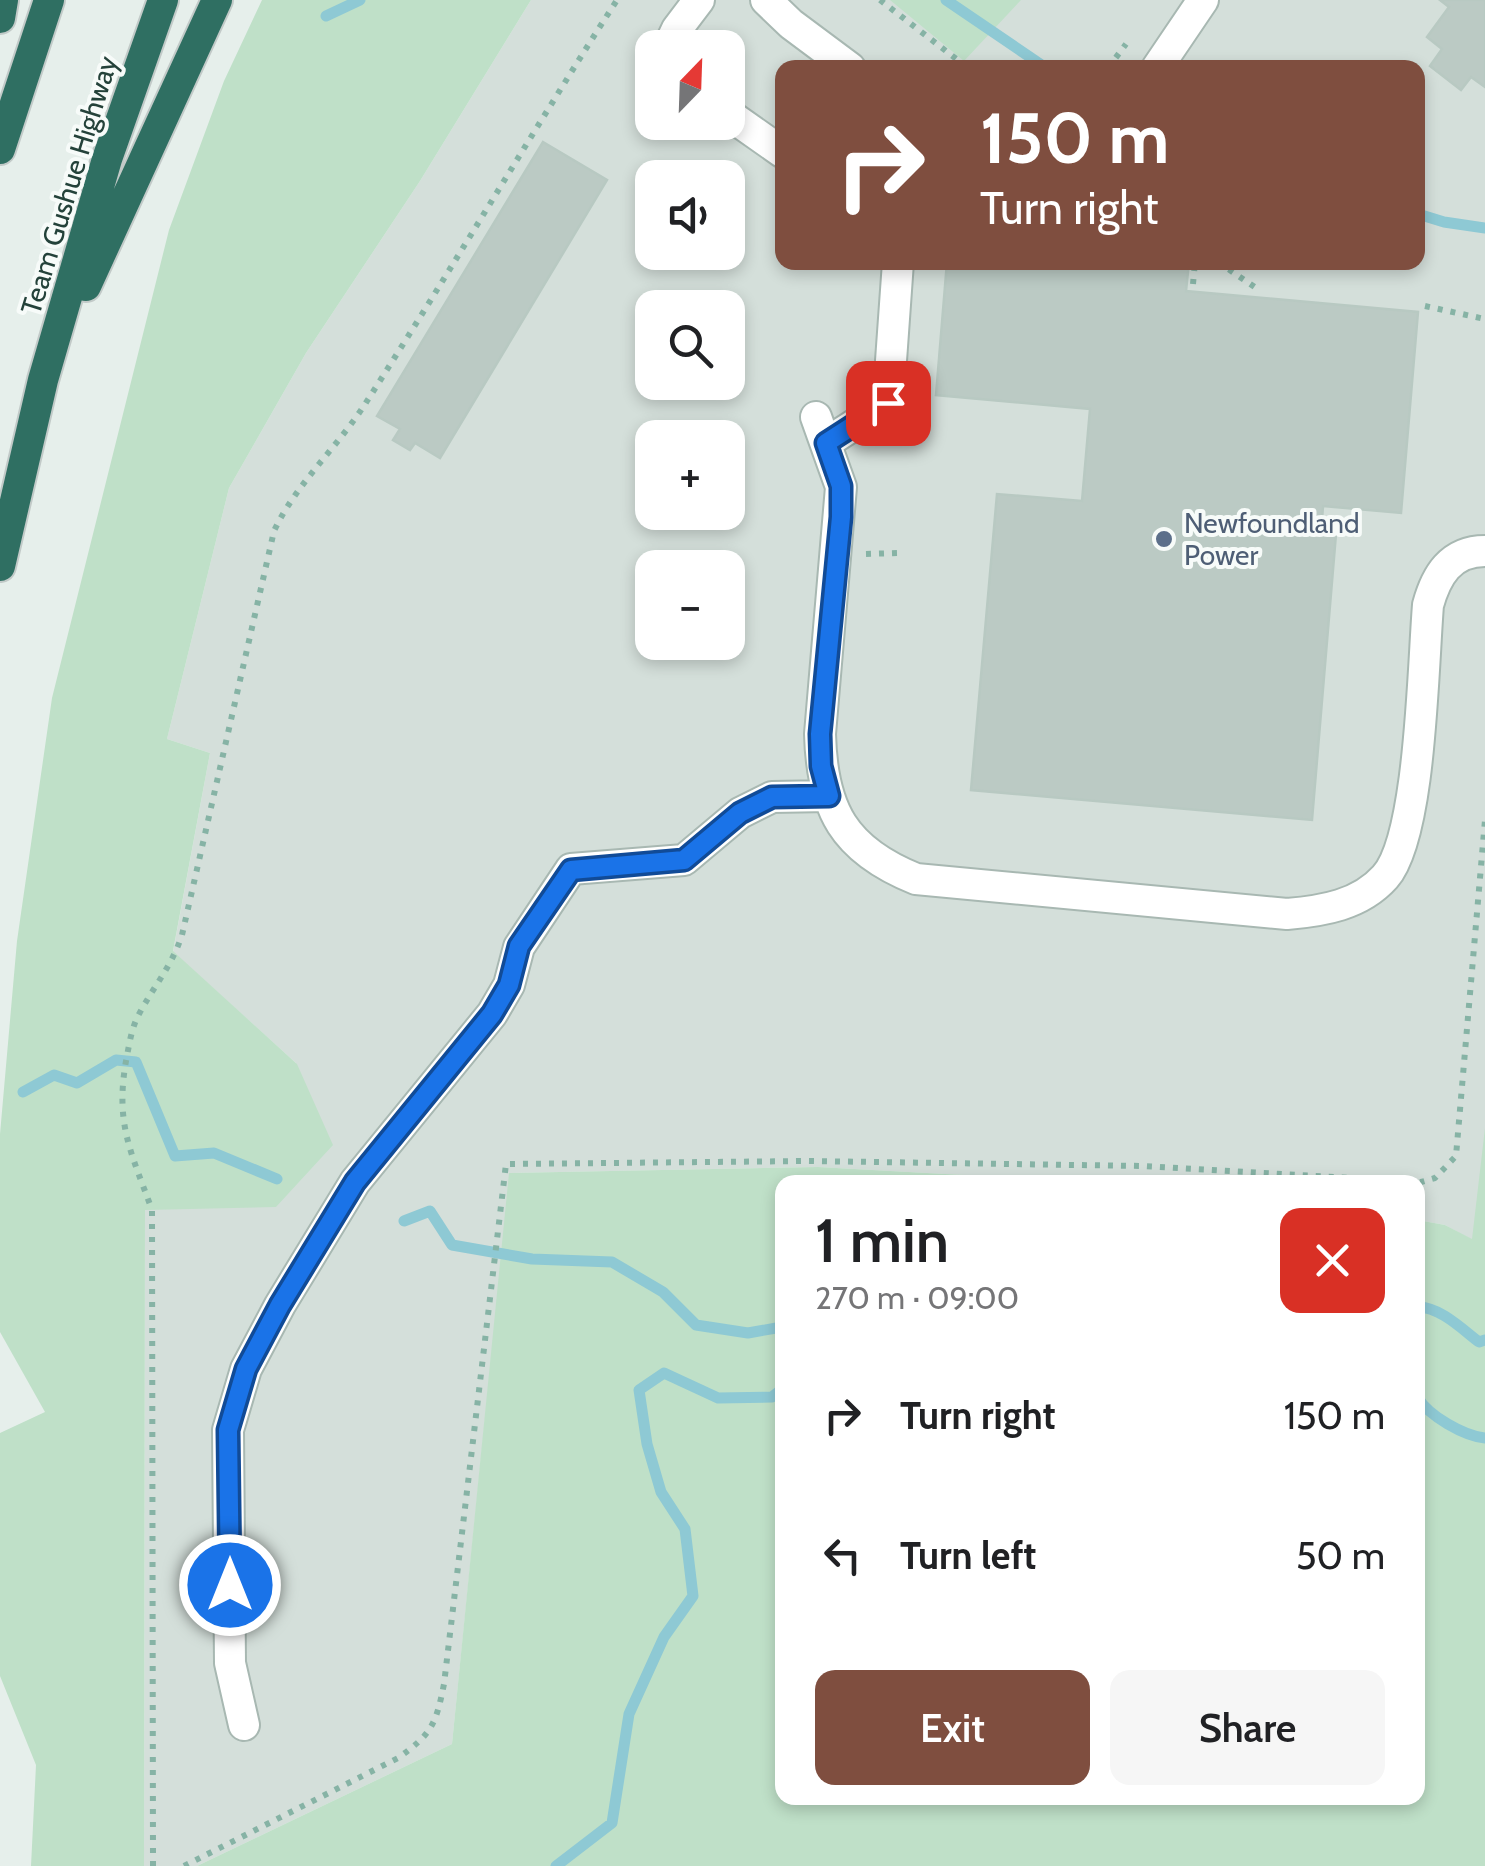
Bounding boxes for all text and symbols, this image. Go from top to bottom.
north arrow [635,30,745,140]
map controls [635,30,745,660]
street label: Team Gushue Highway [14,52,124,318]
text: 150 m [980,95,1169,181]
icon: right [815,100,945,230]
button: sound [635,160,745,270]
text: Turn right [980,181,1159,235]
button: search [635,290,745,400]
pin [846,361,931,446]
icon: arrive [861,376,916,431]
button: + [635,420,745,530]
place label: Newfoundland Power [1184,506,1359,572]
marker: Newfoundland Power [1153,528,1175,550]
button: − [635,550,745,660]
text: 1 min [815,1204,949,1277]
button: close [1280,1208,1385,1313]
text: 270 m · 09:00 [815,1278,1019,1317]
icon: right [815,1388,870,1443]
text: Turn right [900,1392,1056,1439]
text: 150 m [1284,1392,1385,1439]
icon: left [815,1528,870,1583]
text: Turn left [900,1532,1036,1579]
text: 50 m [1296,1532,1385,1579]
position arrow [178,1533,282,1637]
button: Exit [815,1670,1090,1785]
button: Share [1110,1670,1385,1785]

